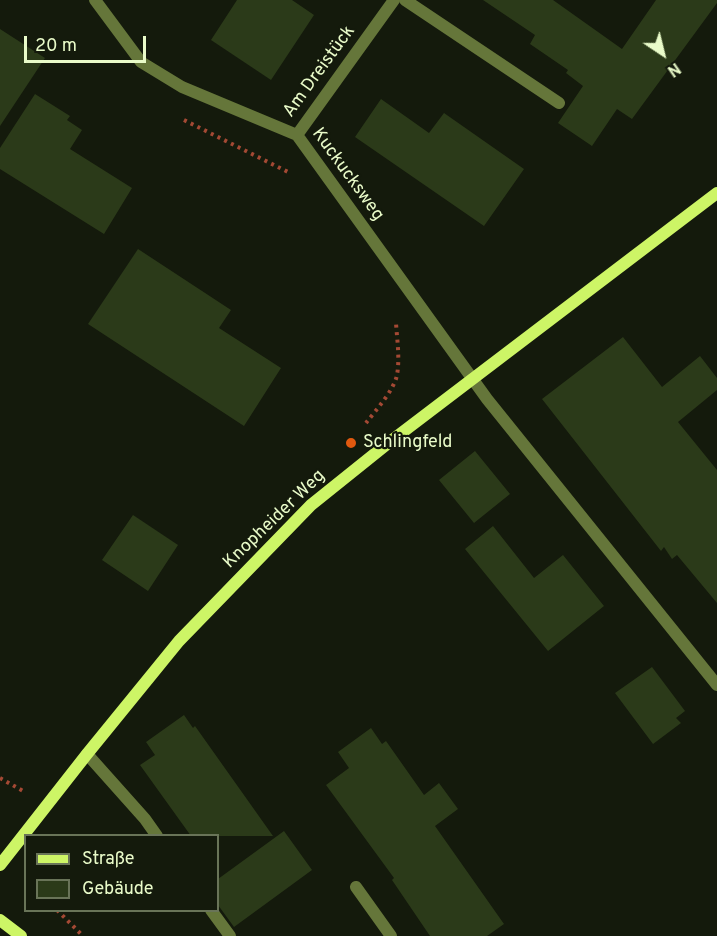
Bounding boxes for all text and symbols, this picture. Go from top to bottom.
street label: Am Dreistück [279,22,361,122]
scale bar [27,24,148,62]
north arrow [633,24,693,84]
text: 20 m [35,35,77,58]
text: N [663,57,684,80]
street label: Kuckucksweg [306,124,388,226]
place label: Schlingfeld [363,432,452,454]
marker: Schlingfeld [344,436,358,450]
street label: Knopheider Weg [220,466,330,574]
legend [24,834,219,912]
text: Straße [82,848,134,871]
text: Gebäude [82,878,154,901]

